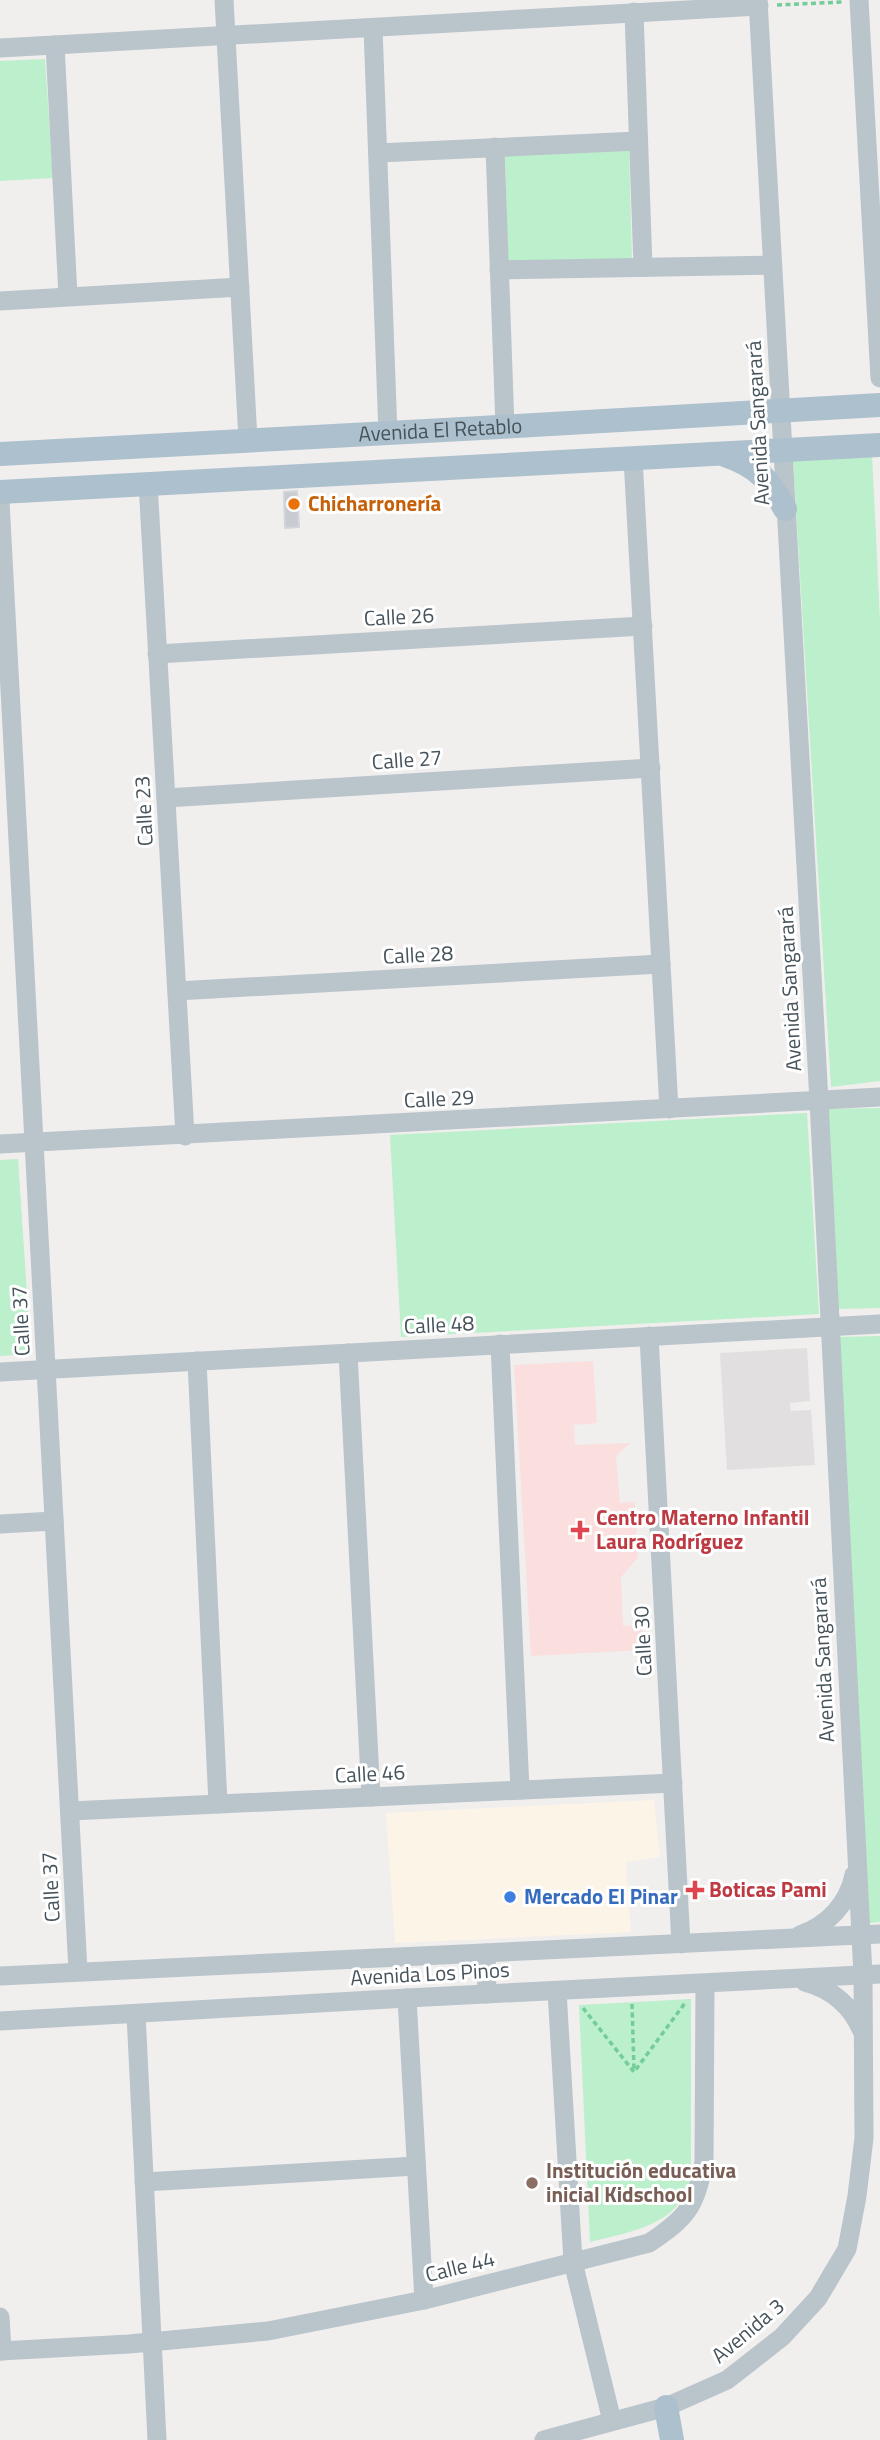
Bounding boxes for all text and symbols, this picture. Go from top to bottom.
street label: Avenida Sangarará [737,339,777,506]
street label: Avenida El Retablo [358,409,523,450]
place label: Chicharronería [308,487,441,519]
marker: Chicharronería [286,496,302,512]
street label: Calle 26 [363,598,435,634]
street label: Calle 27 [371,741,443,777]
street label: Calle 23 [125,775,161,847]
street label: Avenida Sangarará [769,905,809,1072]
street label: Calle 28 [382,936,454,972]
street label: Calle 29 [403,1080,475,1116]
street label: Calle 37 [2,1285,38,1357]
street label: Calle 48 [403,1306,475,1342]
place label: Centro Materno Infantil Laura Rodríguez [596,1501,809,1557]
marker: Centro Materno Infantil Laura Rodríguez [570,1520,590,1540]
street label: Avenida Sangarará [802,1576,842,1743]
street label: Calle 30 [624,1605,660,1677]
street label: Calle 46 [334,1755,406,1791]
street label: Calle 37 [32,1851,68,1923]
place label: Boticas Pami [709,1873,827,1905]
place label: Mercado El Pinar [524,1880,678,1912]
marker: Boticas Pami [687,1882,703,1898]
marker: Mercado El Pinar [502,1889,518,1905]
street label: Avenida Los Pinos [350,1953,510,1993]
place label: Institución educativa inicial Kidschool [546,2154,736,2210]
marker: Institución educativa inicial Kidschool [524,2175,540,2191]
street label: Calle 44 [422,2242,498,2290]
street label: Avenida 3 [704,2290,791,2370]

